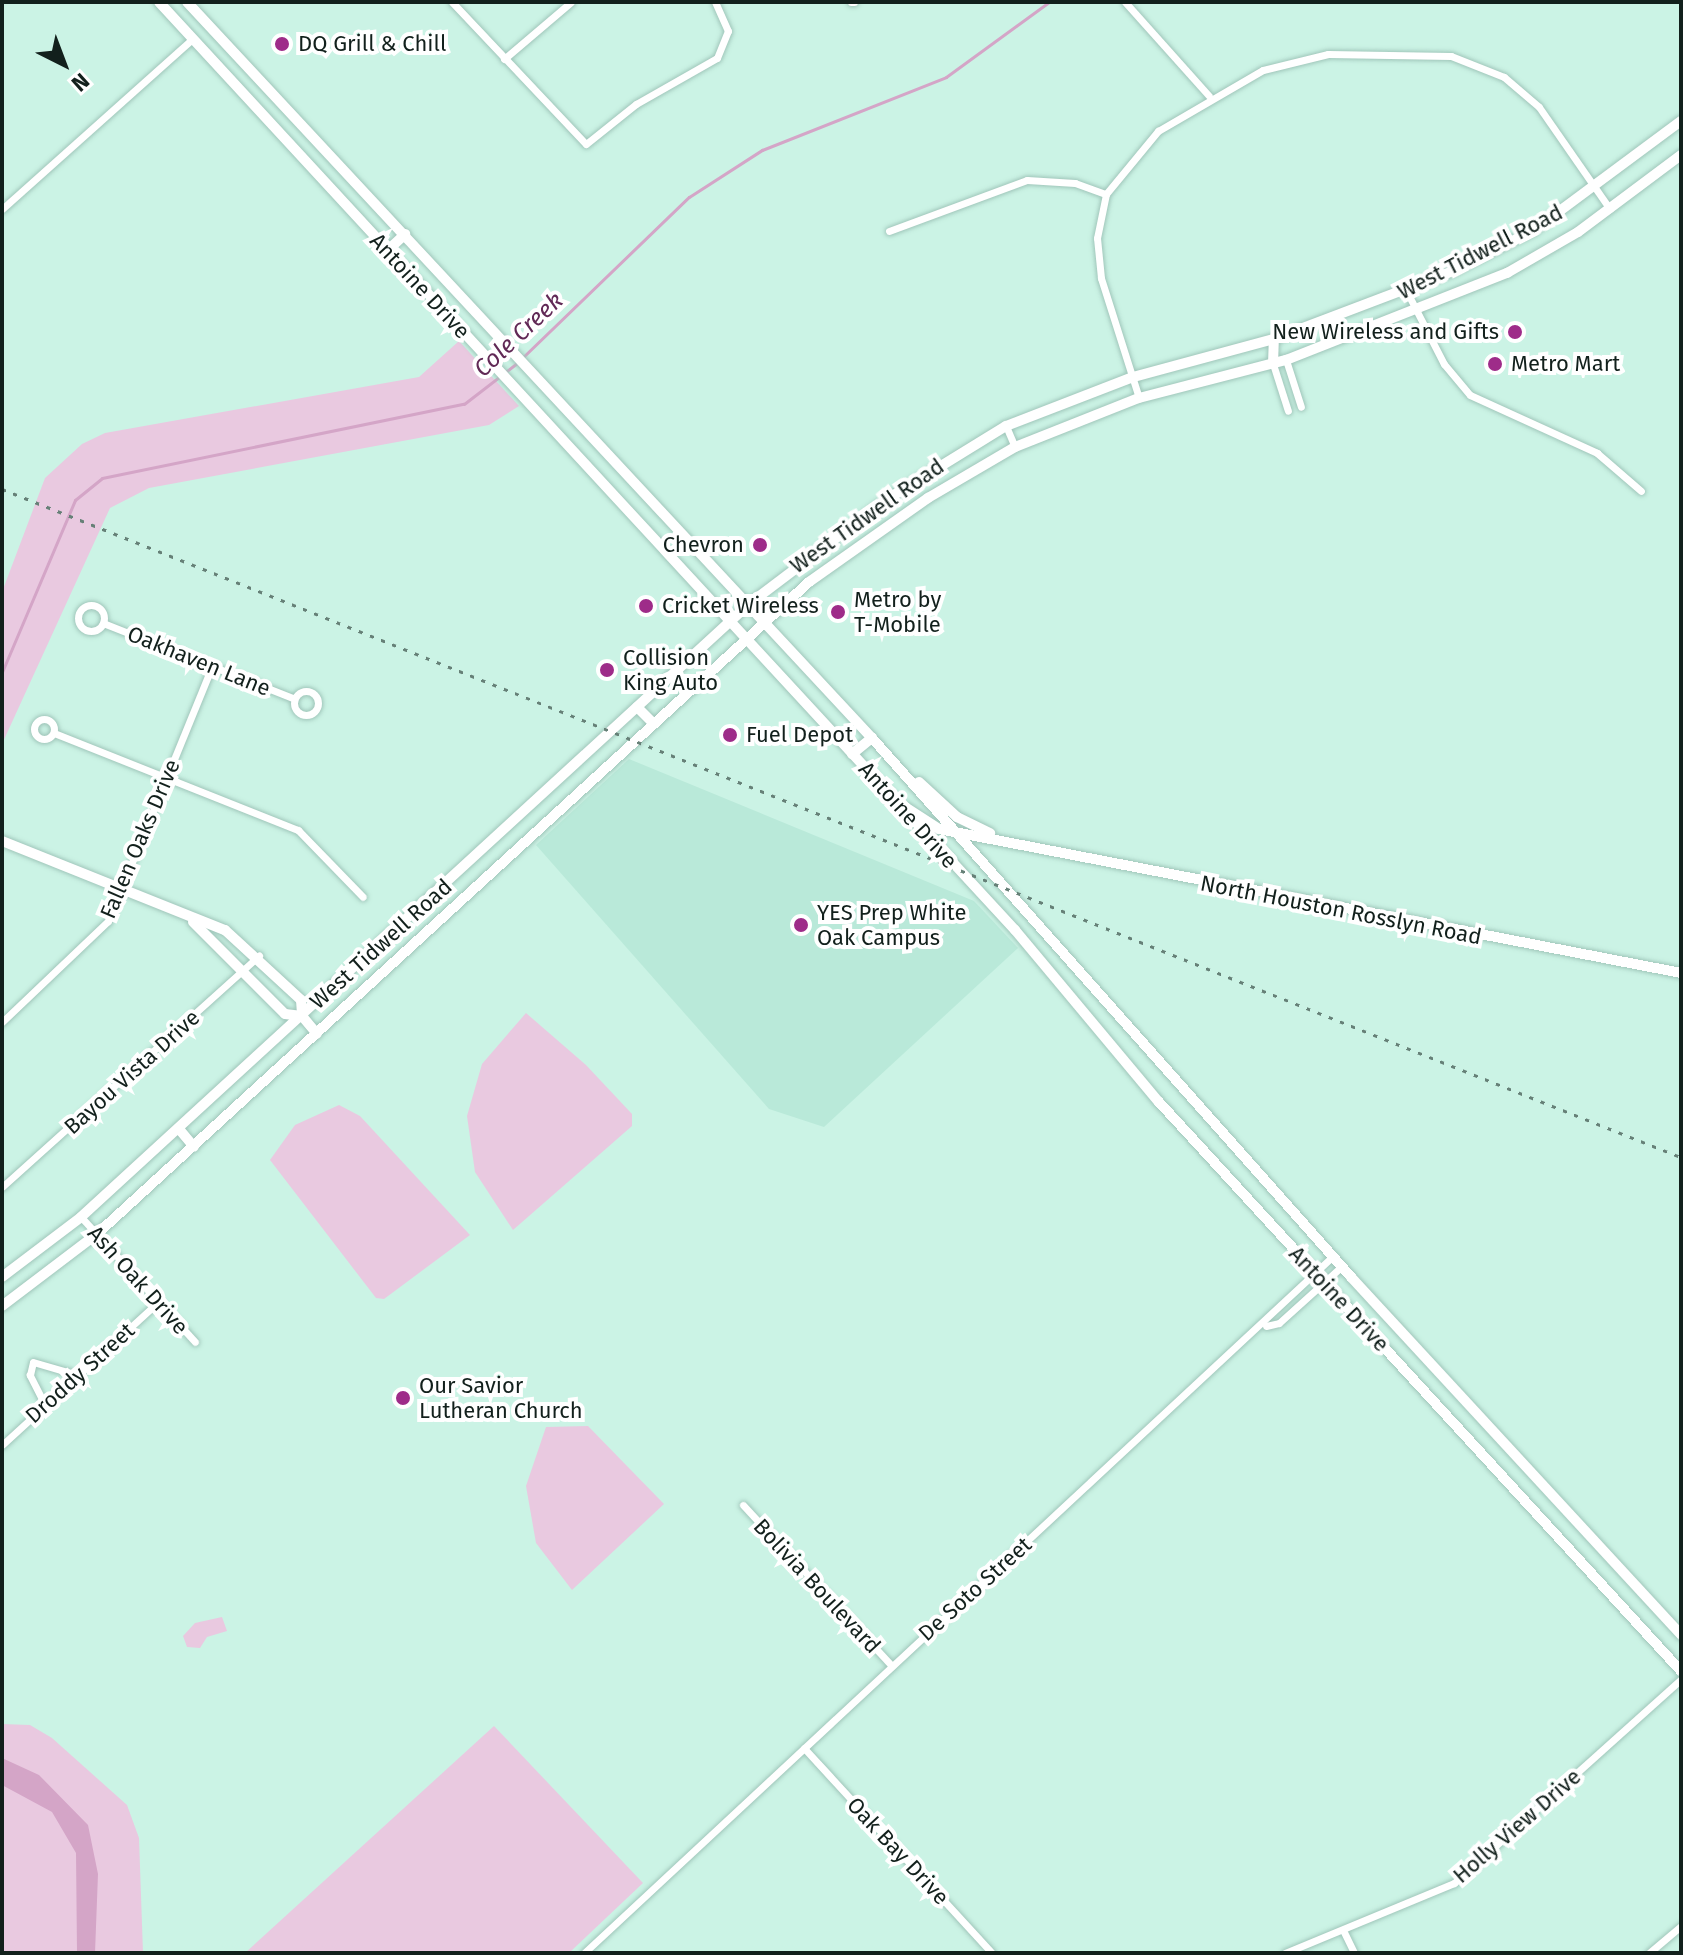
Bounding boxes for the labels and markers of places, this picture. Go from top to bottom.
place label: DQ Grill & Chill [298,31,446,57]
marker: DQ Grill & Chill [273,35,291,53]
place label: New Wireless and Gifts [1272,319,1499,345]
marker: New Wireless and Gifts [1506,323,1524,341]
place label: Metro Mart [1511,351,1620,377]
marker: Metro Mart [1486,355,1504,373]
place label: Chevron [663,532,744,558]
marker: Chevron [751,536,769,554]
place label: Metro by T-Mobile [854,586,941,638]
place label: Cricket Wireless [662,593,819,619]
marker: Cricket Wireless [637,597,655,615]
marker: Metro by T-Mobile [829,603,847,621]
place label: Collision King Auto [623,644,718,696]
marker: Collision King Auto [598,661,616,679]
place label: Fuel Depot [746,722,853,748]
marker: Fuel Depot [721,726,739,744]
place label: YES Prep White Oak Campus [817,899,966,950]
marker: YES Prep White Oak Campus [792,916,810,934]
place label: Our Savior Lutheran Church [419,1372,583,1424]
marker: Our Savior Lutheran Church [394,1389,412,1407]

